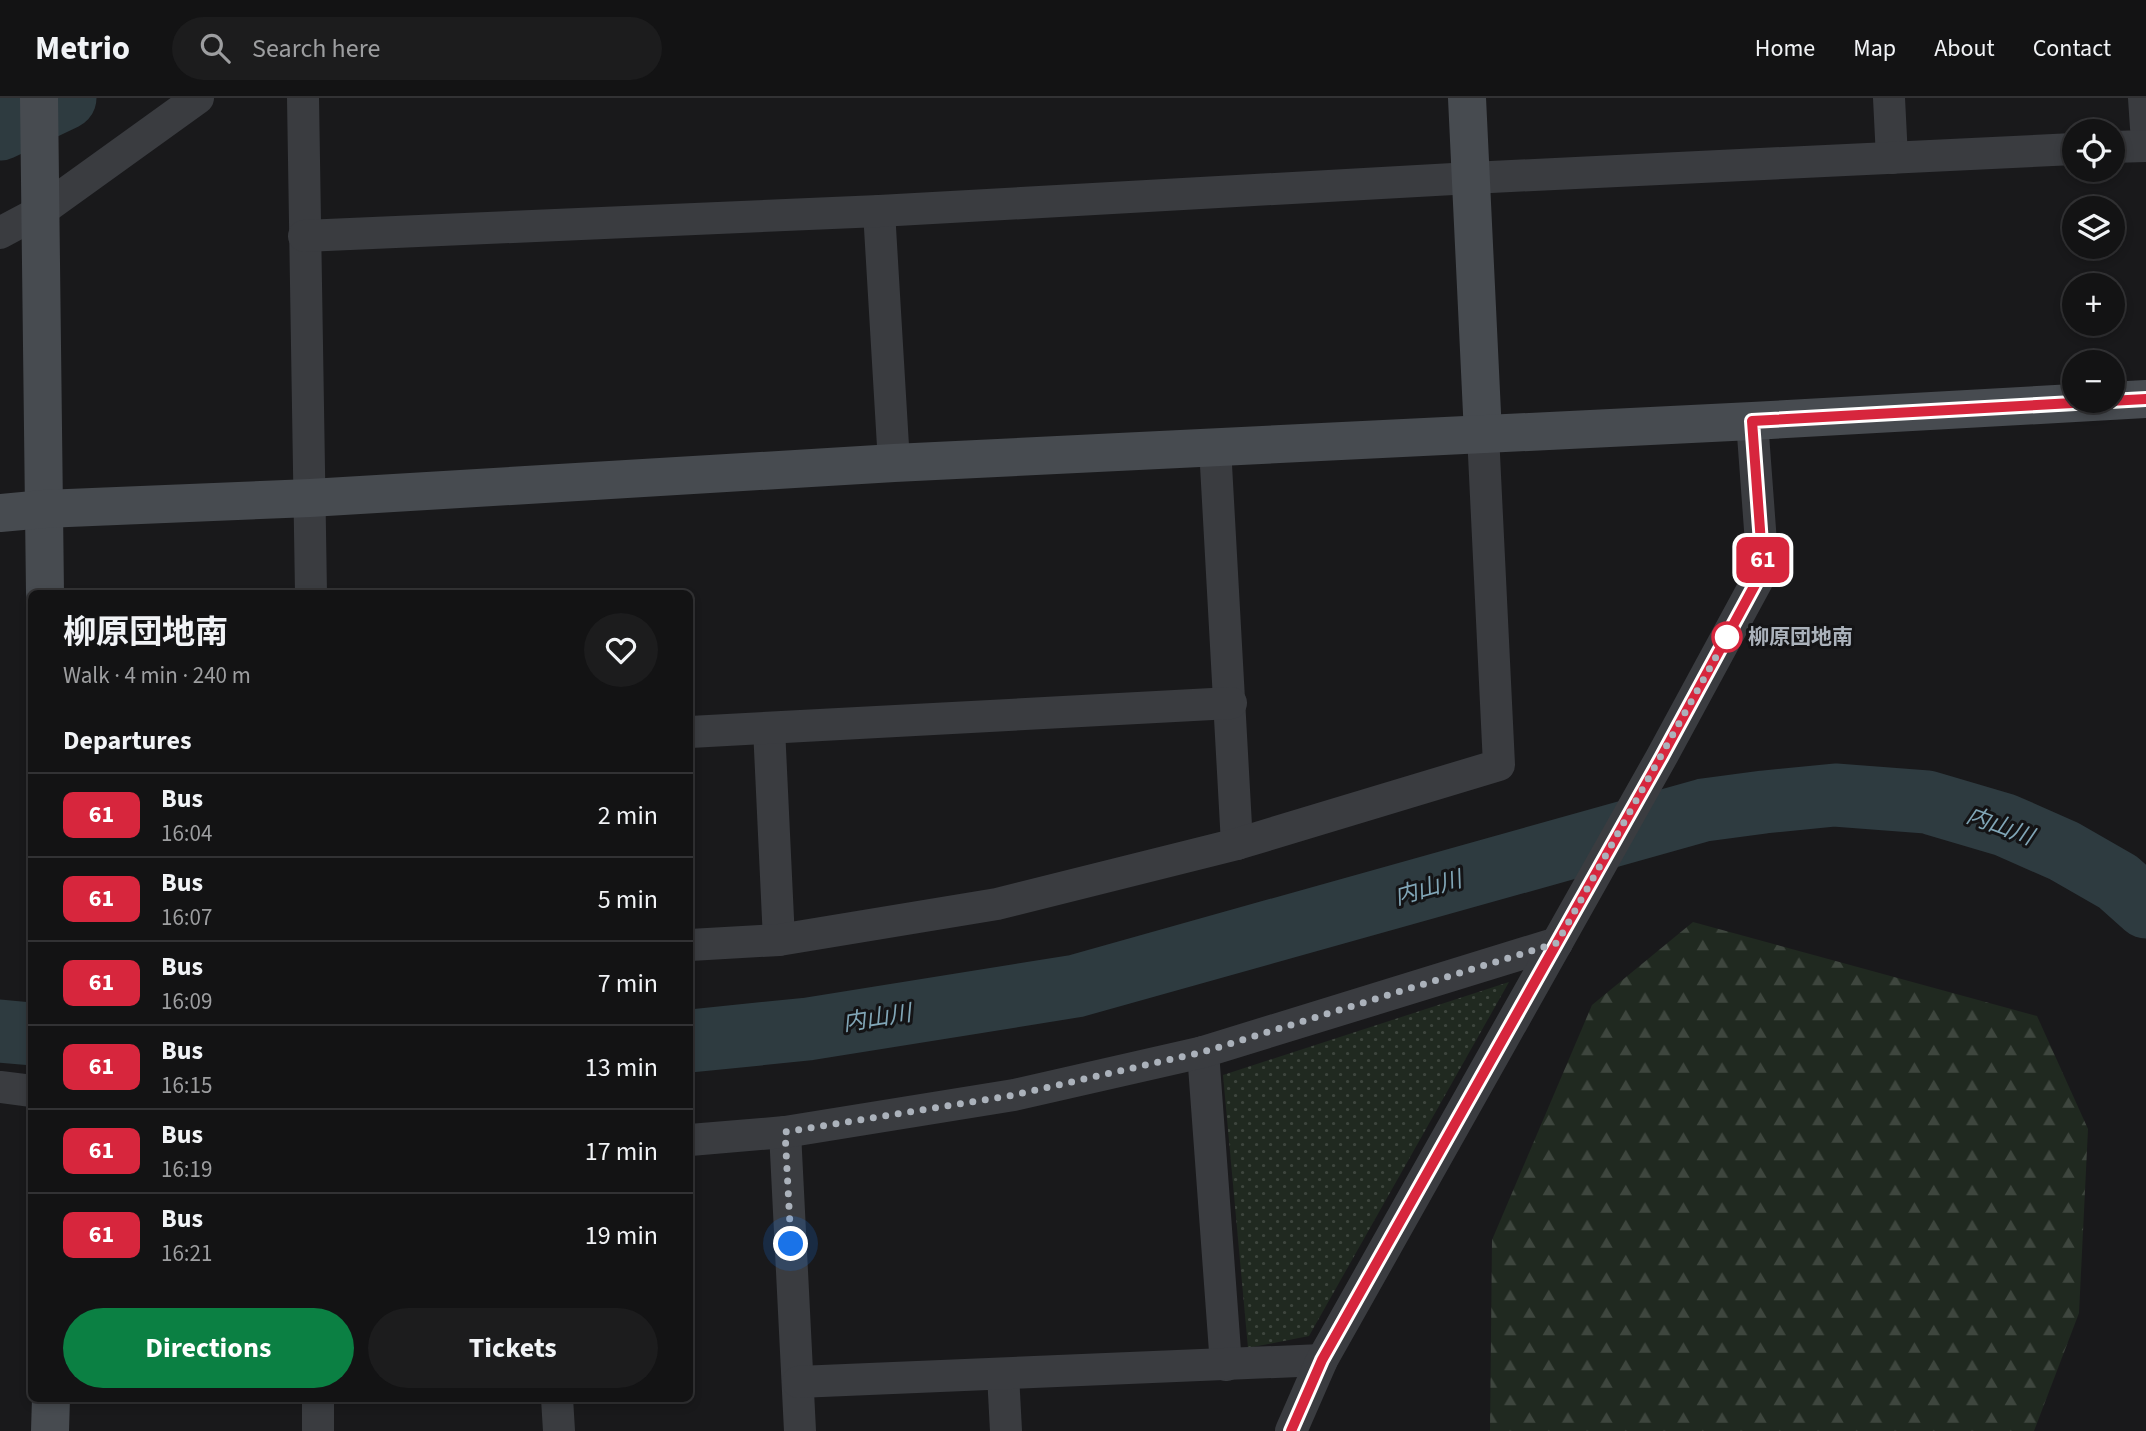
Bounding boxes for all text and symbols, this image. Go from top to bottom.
search box [172,17,662,80]
text: Metrio [35,25,130,72]
icon: search [196,29,234,67]
text: Search here [252,30,380,67]
text: Home [1755,31,1815,66]
text: Map [1853,31,1896,66]
text: About [1934,31,1995,66]
text: Contact [2033,31,2111,66]
map controls [2062,119,2125,413]
button: locate [2062,119,2125,182]
button: layers [2062,196,2125,259]
button: + [2062,273,2125,336]
button: − [2062,350,2125,413]
line badge: 61 [1732,537,1795,583]
text: 61 [1750,542,1776,577]
text: 柳原団地南 [63,609,228,656]
button: heart [584,613,658,687]
marker: 柳原団地南 [1712,622,1742,652]
place label: 柳原団地南 [1748,622,1853,652]
text: Walk · 4 min · 240 m [63,659,251,692]
text: Departures [63,722,191,759]
text: Bus [161,780,203,817]
text: 61 [89,797,114,832]
text: 2 min [598,797,658,834]
water label: 内山川 [1962,799,2041,854]
text: 16:04 [161,817,212,850]
water label: 内山川 [1390,862,1469,913]
text: Bus [161,864,203,901]
text: 61 [89,881,114,916]
text: 5 min [598,881,658,918]
text: 16:07 [161,901,212,934]
text: Bus [161,948,203,985]
text: 61 [89,965,114,1000]
text: 7 min [598,965,658,1002]
text: 16:09 [161,985,212,1018]
water label: 内山川 [840,996,917,1040]
text: Bus [161,1032,203,1069]
text: 61 [89,1049,114,1084]
text: 13 min [585,1049,658,1086]
text: 16:15 [161,1069,212,1102]
text: Bus [161,1116,203,1153]
text: 61 [89,1133,114,1168]
text: 17 min [585,1133,658,1170]
text: 16:19 [161,1153,212,1186]
text: Bus [161,1200,203,1237]
text: 61 [89,1217,114,1252]
text: 19 min [585,1217,658,1254]
your location [773,1226,808,1261]
text: 16:21 [161,1237,212,1270]
button: Directions [63,1308,354,1388]
button: Tickets [368,1308,658,1388]

